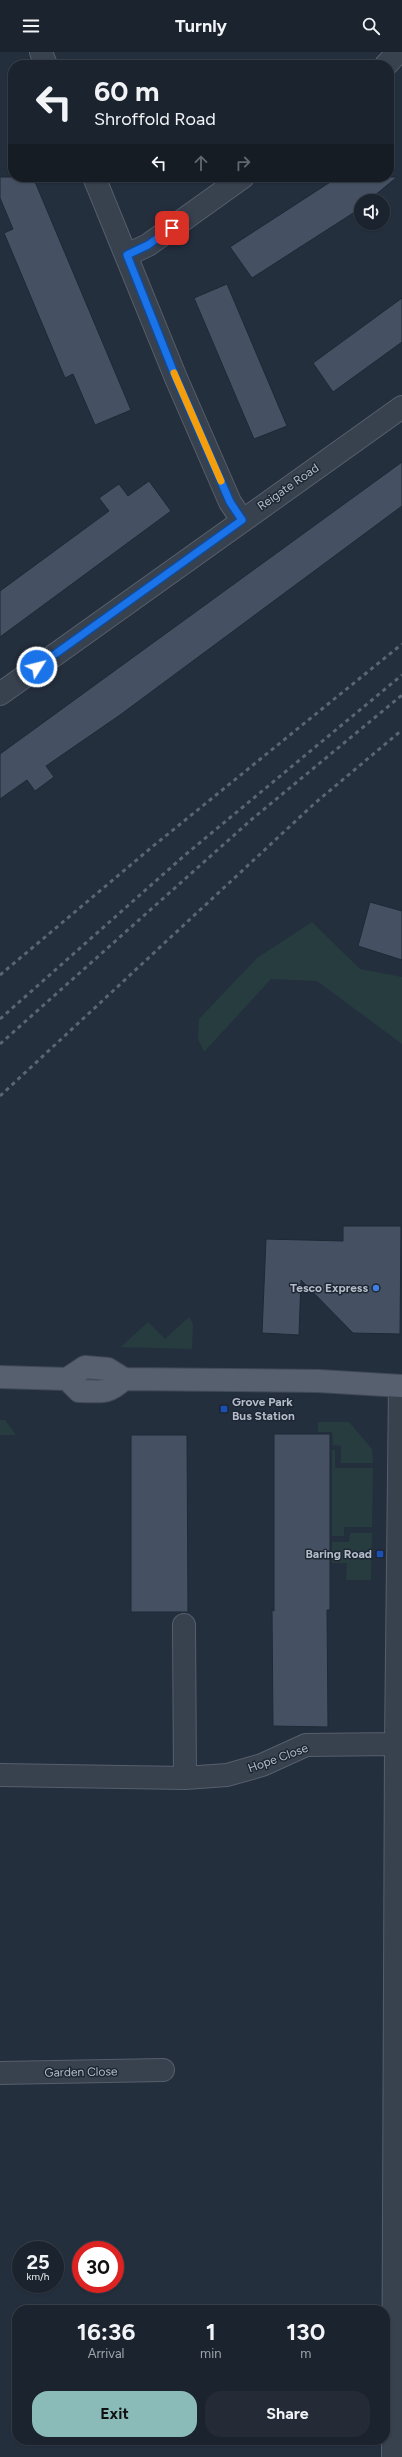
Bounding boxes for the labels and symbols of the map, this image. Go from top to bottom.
pin [155,211,189,245]
street label: Reigate Road [255,461,321,513]
position arrow [16,646,58,688]
place label: Tesco Express [290,1281,368,1295]
marker: Tesco Express [371,1283,381,1293]
place label: Grove Park Bus Station [232,1395,295,1423]
marker: Grove Park Bus Station [219,1404,229,1414]
place label: Baring Road [305,1547,372,1561]
marker: Baring Road [375,1549,385,1559]
street label: Hope Close [246,1741,310,1775]
street label: Garden Close [44,2064,118,2080]
speed limit sign: 30 [72,2241,124,2293]

